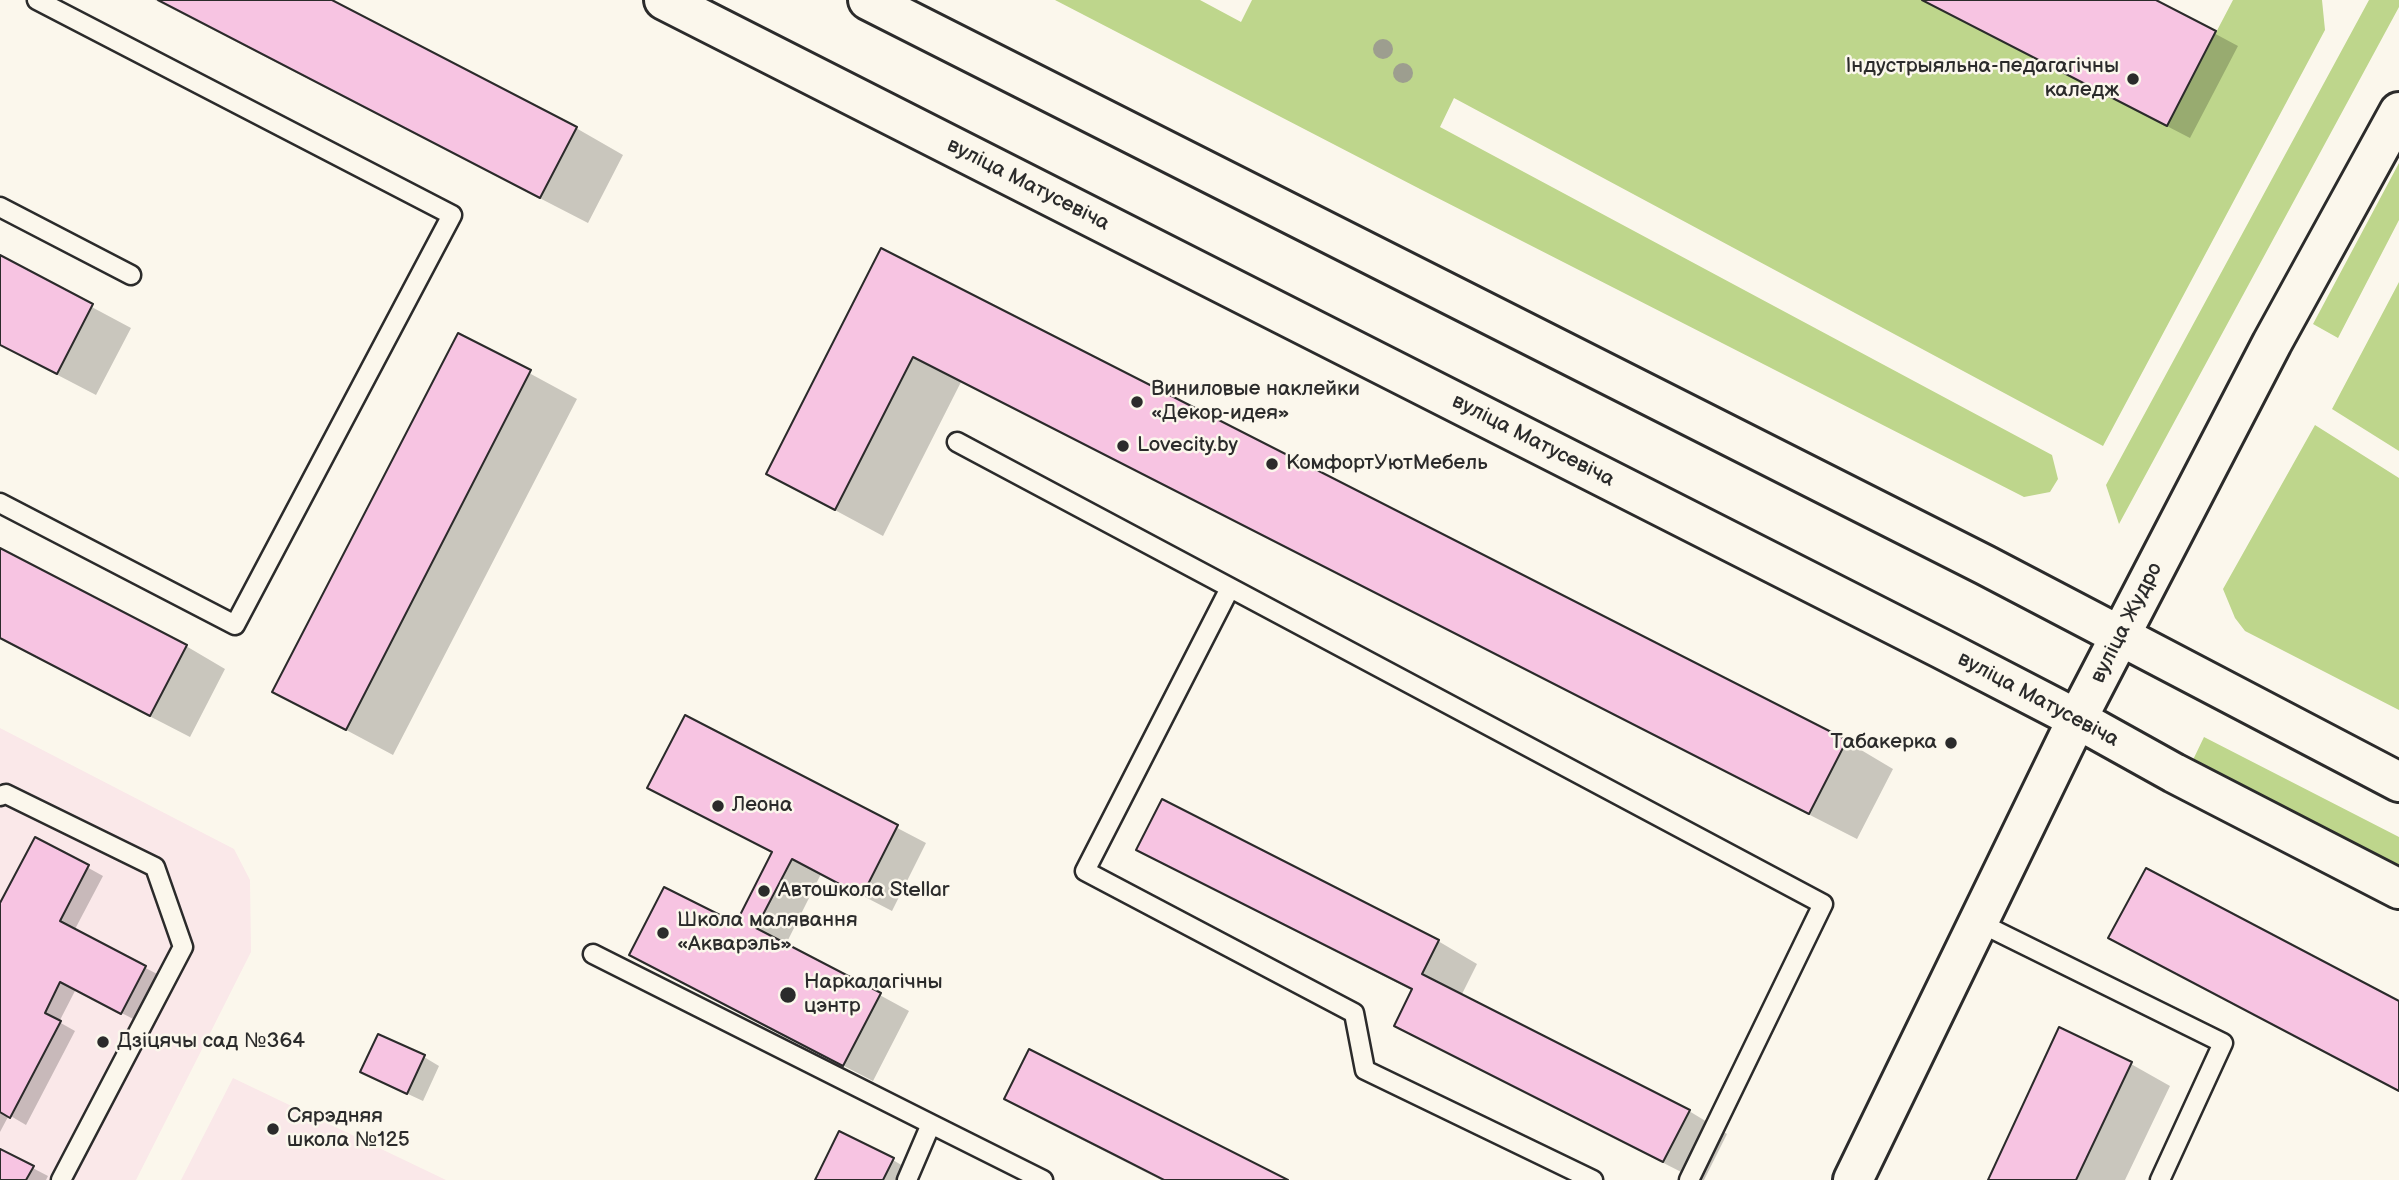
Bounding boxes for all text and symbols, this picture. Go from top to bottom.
place label: Індустрыяльна-педагагічны каледж [1845,54,2119,104]
marker: Індустрыяльна-педагагічны каледж [2125,71,2141,87]
street label: вуліца Матусевіча [943,133,1113,237]
place label: Виниловые наклейки «Декор-идея» [1151,377,1360,427]
street label: вуліца Матусевіча [1448,389,1618,493]
marker: Виниловые наклейки «Декор-идея» [1129,394,1145,410]
place label: Lovecity.by [1137,433,1238,459]
marker: Lovecity.by [1115,438,1131,454]
place label: КомфортУютМебель [1286,451,1488,477]
marker: КомфортУютМебель [1264,456,1280,472]
street label: вуліца Жудро [2086,559,2168,687]
street label: вуліца Матусевіча [1953,647,2123,753]
place label: Табакерка [1831,730,1937,756]
marker: Табакерка [1943,735,1959,751]
place label: Леона [732,793,792,819]
marker: Леона [710,798,726,814]
place label: Автошкола Stellar [778,878,949,904]
marker: Автошкола Stellar [756,883,772,899]
place label: Школа малявання «Акварэль» [677,908,858,958]
marker: Школа малявання «Акварэль» [655,925,671,941]
place label: Наркалагічны цэнтр [804,970,943,1020]
marker: Наркалагічны цэнтр [778,985,798,1005]
place label: Дзіцячы сад №364 [117,1029,305,1055]
marker: Дзіцячы сад №364 [95,1034,111,1050]
place label: Сярэдняя школа №125 [287,1104,410,1154]
marker: Сярэдняя школа №125 [265,1121,281,1137]

